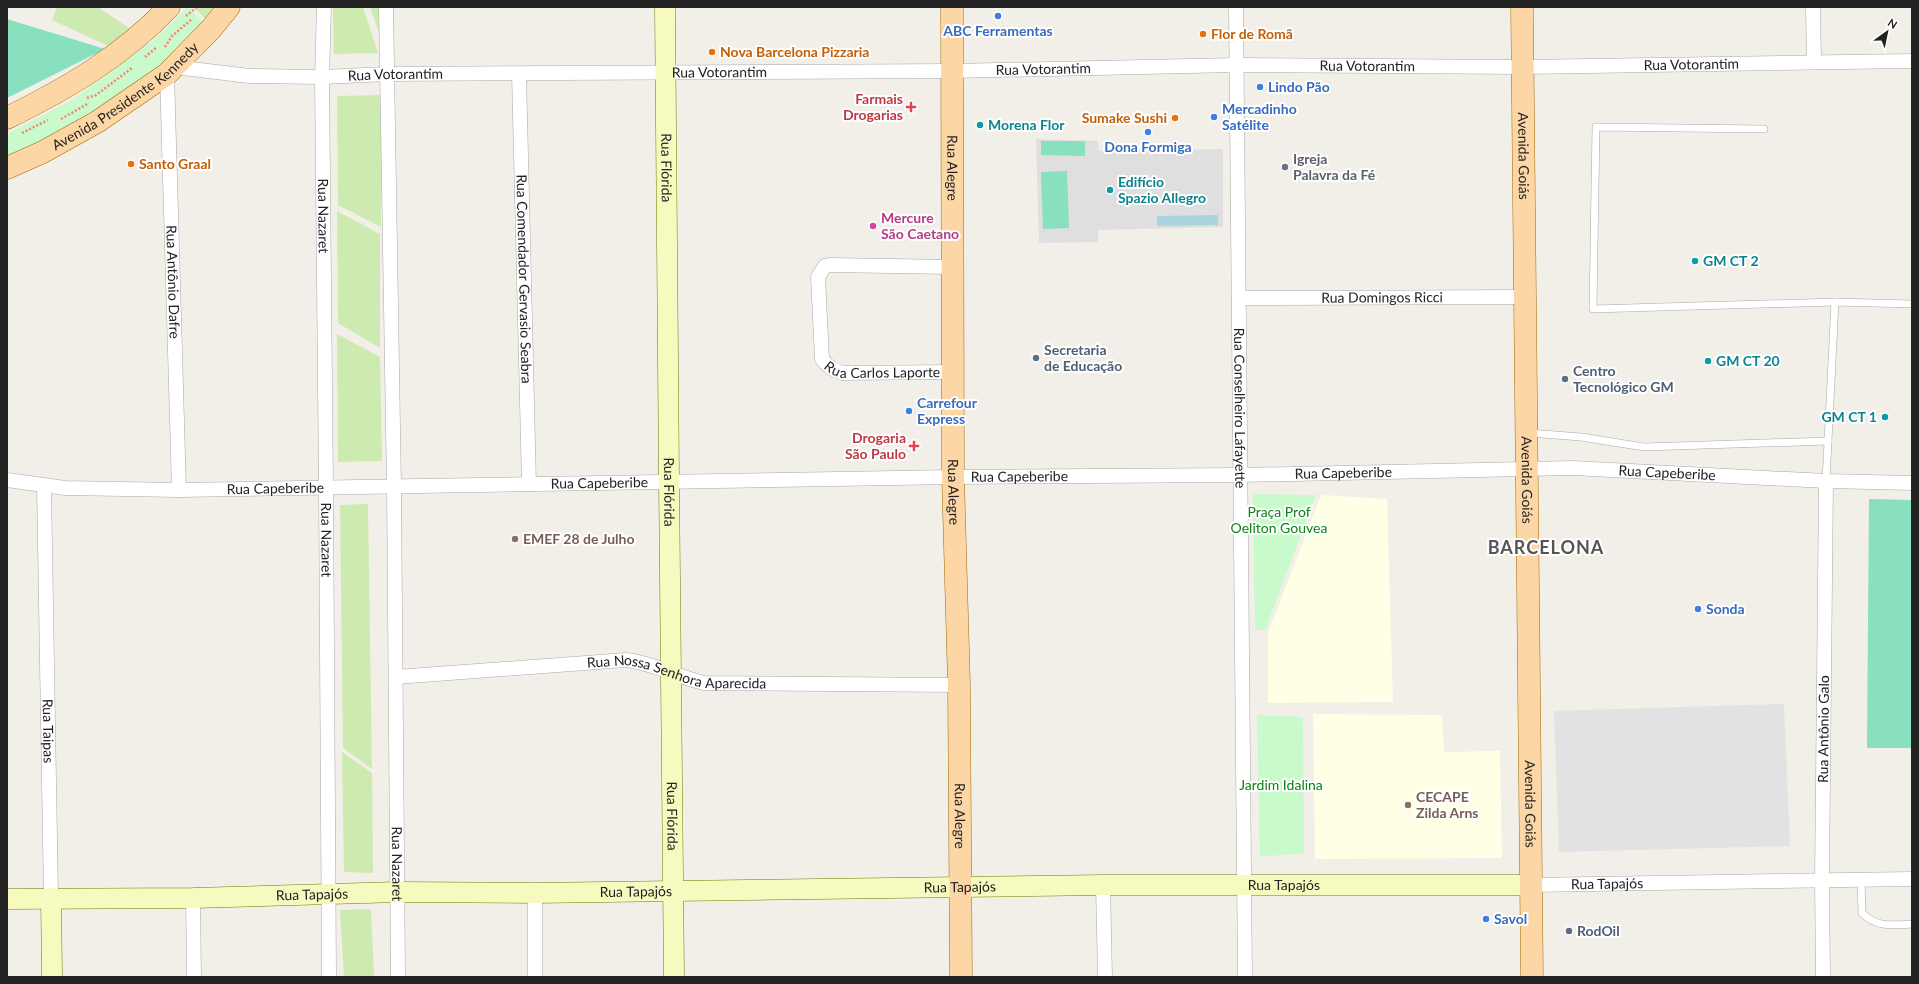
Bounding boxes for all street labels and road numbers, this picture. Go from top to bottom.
street label: Avenida Presidente Kennedy [49,38,202,153]
street label: Rua Votorantim [1643,55,1739,73]
street label: Rua Votorantim [1320,57,1415,74]
street label: Rua Votorantim [995,59,1091,78]
street label: Rua Votorantim [672,63,767,80]
street label: Rua Votorantim [347,65,443,84]
street label: Avenida Goiás [1515,112,1533,200]
street label: Rua Flórida [658,133,676,203]
street label: Rua Alegre [944,135,961,201]
street label: Rua Comendador Gervasio Seabra [513,174,536,384]
street label: Rua Nazaret [315,178,333,253]
street label: Rua Antônio Dafre [163,225,184,339]
street label: Rua Domingos Ricci [1321,288,1443,306]
street label: Rua Conselheiro Lafayette [1231,328,1249,488]
street label: Rua Carlos Laporte [821,357,940,381]
street label: Avenida Goiás [1518,436,1536,524]
street label: Rua Flórida [661,457,678,527]
street label: Rua Alegre [945,459,963,525]
street label: Rua Capeberibe [1618,461,1716,483]
street label: Rua Capeberibe [1294,463,1392,482]
street label: Rua Capeberibe [971,467,1068,485]
street label: Rua Capeberibe [551,473,648,492]
street label: Rua Capeberibe [227,479,324,497]
street label: Rua Nazaret [318,502,336,577]
street label: Rua Nossa Senhora Aparecida [586,651,766,691]
street label: Rua Antônio Galo [1814,675,1832,783]
street label: Rua Taipas [40,699,58,763]
street label: Avenida Goiás [1522,760,1540,848]
street label: Rua Flórida [664,781,682,851]
street label: Rua Alegre [952,783,969,849]
street label: Rua Nazaret [389,826,406,901]
street label: Rua Tapajós [1571,874,1643,892]
street label: Rua Tapajós [1248,876,1320,893]
street label: Rua Tapajós [924,878,996,896]
street label: Rua Tapajós [600,882,672,900]
street label: Rua Tapajós [276,884,348,904]

